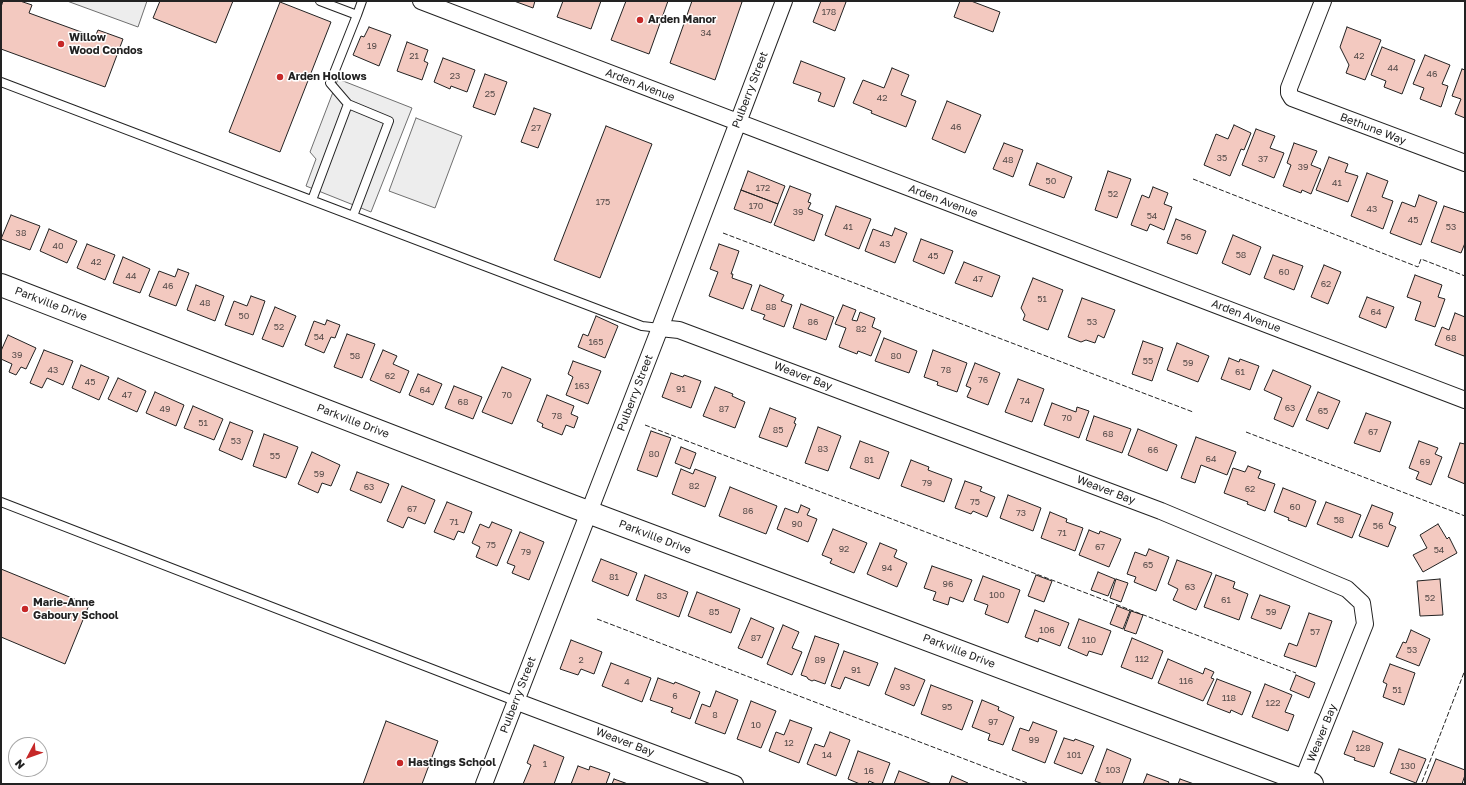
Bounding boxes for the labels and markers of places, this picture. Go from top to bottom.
place label: Arden Manor [648,13,716,27]
marker: Arden Manor [635,15,645,25]
place label: Willow Wood Condos [69,31,143,57]
marker: Willow Wood Condos [56,39,66,49]
place label: Arden Hollows [288,70,367,84]
marker: Arden Hollows [275,72,285,82]
place label: Marie-Anne Gaboury School [33,596,119,622]
marker: Marie-Anne Gaboury School [20,604,30,614]
place label: Hastings School [408,756,496,770]
marker: Hastings School [395,758,405,768]

